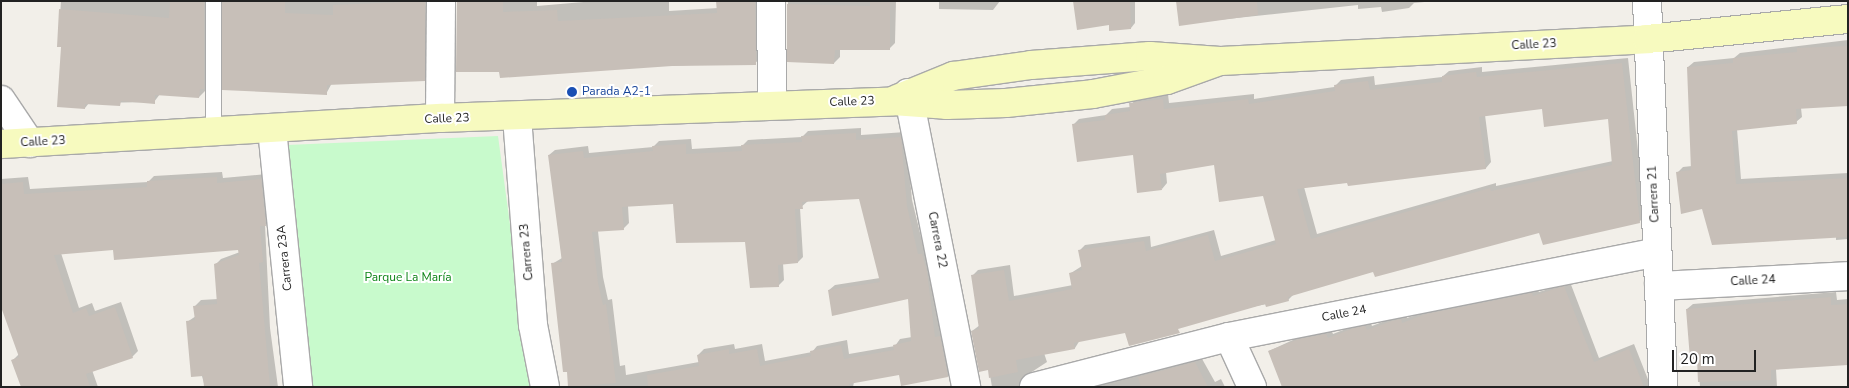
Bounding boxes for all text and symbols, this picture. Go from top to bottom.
street label: Calle 23 [1511,37,1557,53]
place label: Parada A2-1 [582,85,651,99]
marker: Parada A2-1 [566,86,578,98]
street label: Calle 23 [829,94,875,110]
street label: Calle 23 [424,111,470,127]
street label: Calle 23 [20,134,66,150]
street label: Carrera 21 [1645,165,1663,223]
street label: Carrera 22 [924,211,950,269]
street label: Carrera 23 [517,223,537,281]
street label: Carrera 23A [274,224,296,292]
park label: Parque La María [364,271,452,285]
street label: Calle 24 [1730,273,1776,289]
street label: Calle 24 [1320,303,1368,325]
scale bar [1674,340,1758,372]
text: 20 m [1680,349,1715,369]

